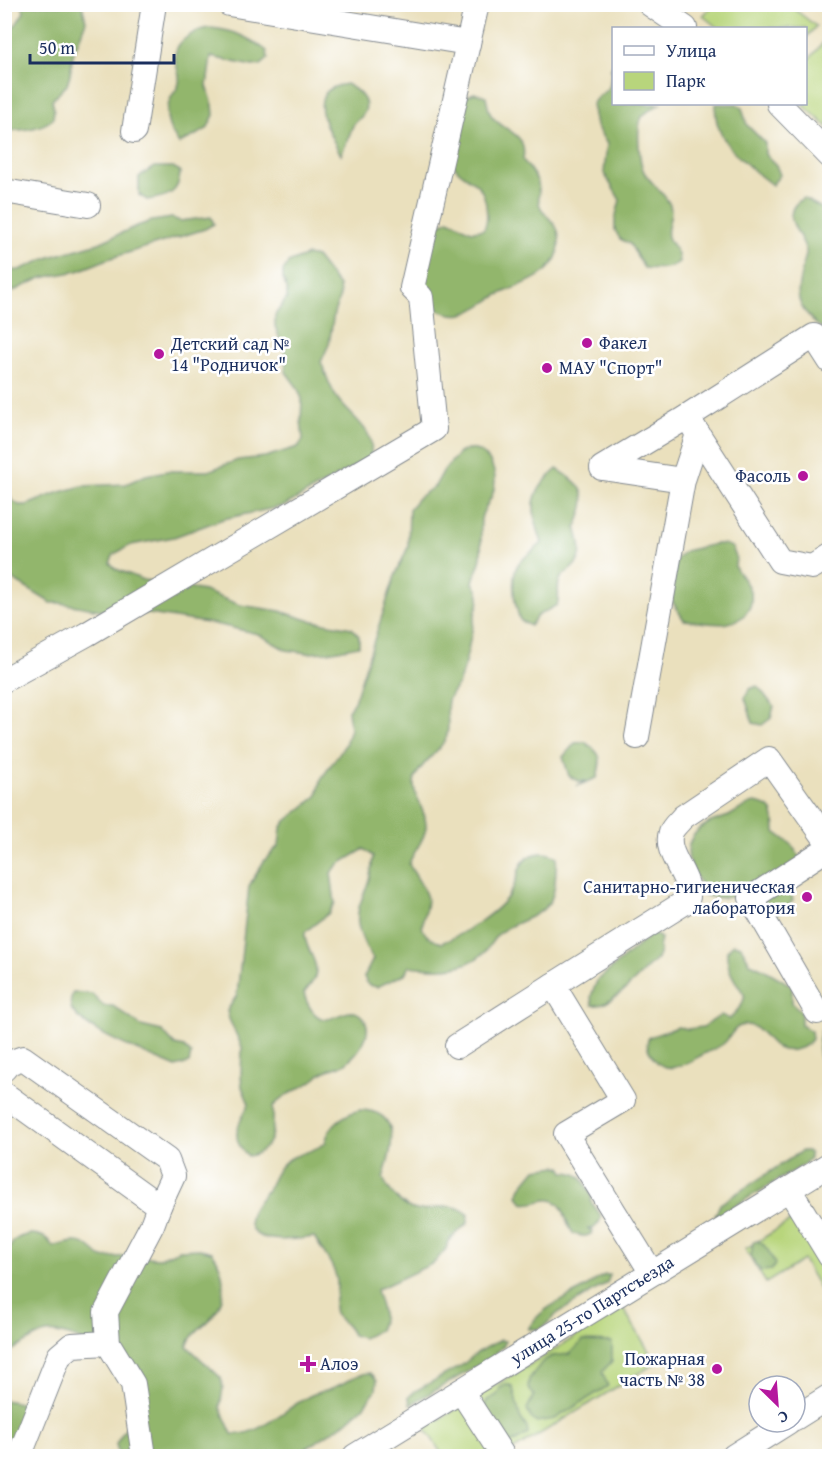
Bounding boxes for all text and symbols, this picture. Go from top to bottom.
scale bar [30,27,174,65]
legend [612,27,807,105]
text: 50 m [39,34,75,61]
text: Улица [666,37,717,64]
text: Парк [666,67,706,94]
place label: Факел [599,329,647,356]
place label: Детский сад № 14 "Родничок" [170,330,290,378]
marker: Факел [580,336,594,350]
marker: Детский сад № 14 "Родничок" [152,347,166,361]
place label: МАУ "Спорт" [559,354,662,381]
marker: МАУ "Спорт" [540,361,554,375]
place label: Фасоль [735,462,791,489]
marker: Фасоль [796,469,810,483]
place label: Санитарно-гигиеническая лаборатория [583,873,795,921]
marker: Санитарно-гигиеническая лаборатория [800,890,814,904]
street label: улица 25-го Партсъезда [504,1248,679,1372]
place label: Пожарная часть № 38 [619,1345,705,1393]
place label: Алоэ [320,1350,358,1377]
marker: Алоэ [301,1357,315,1371]
marker: Пожарная часть № 38 [710,1362,724,1376]
north arrow [747,1374,807,1434]
text: С [774,1405,793,1430]

